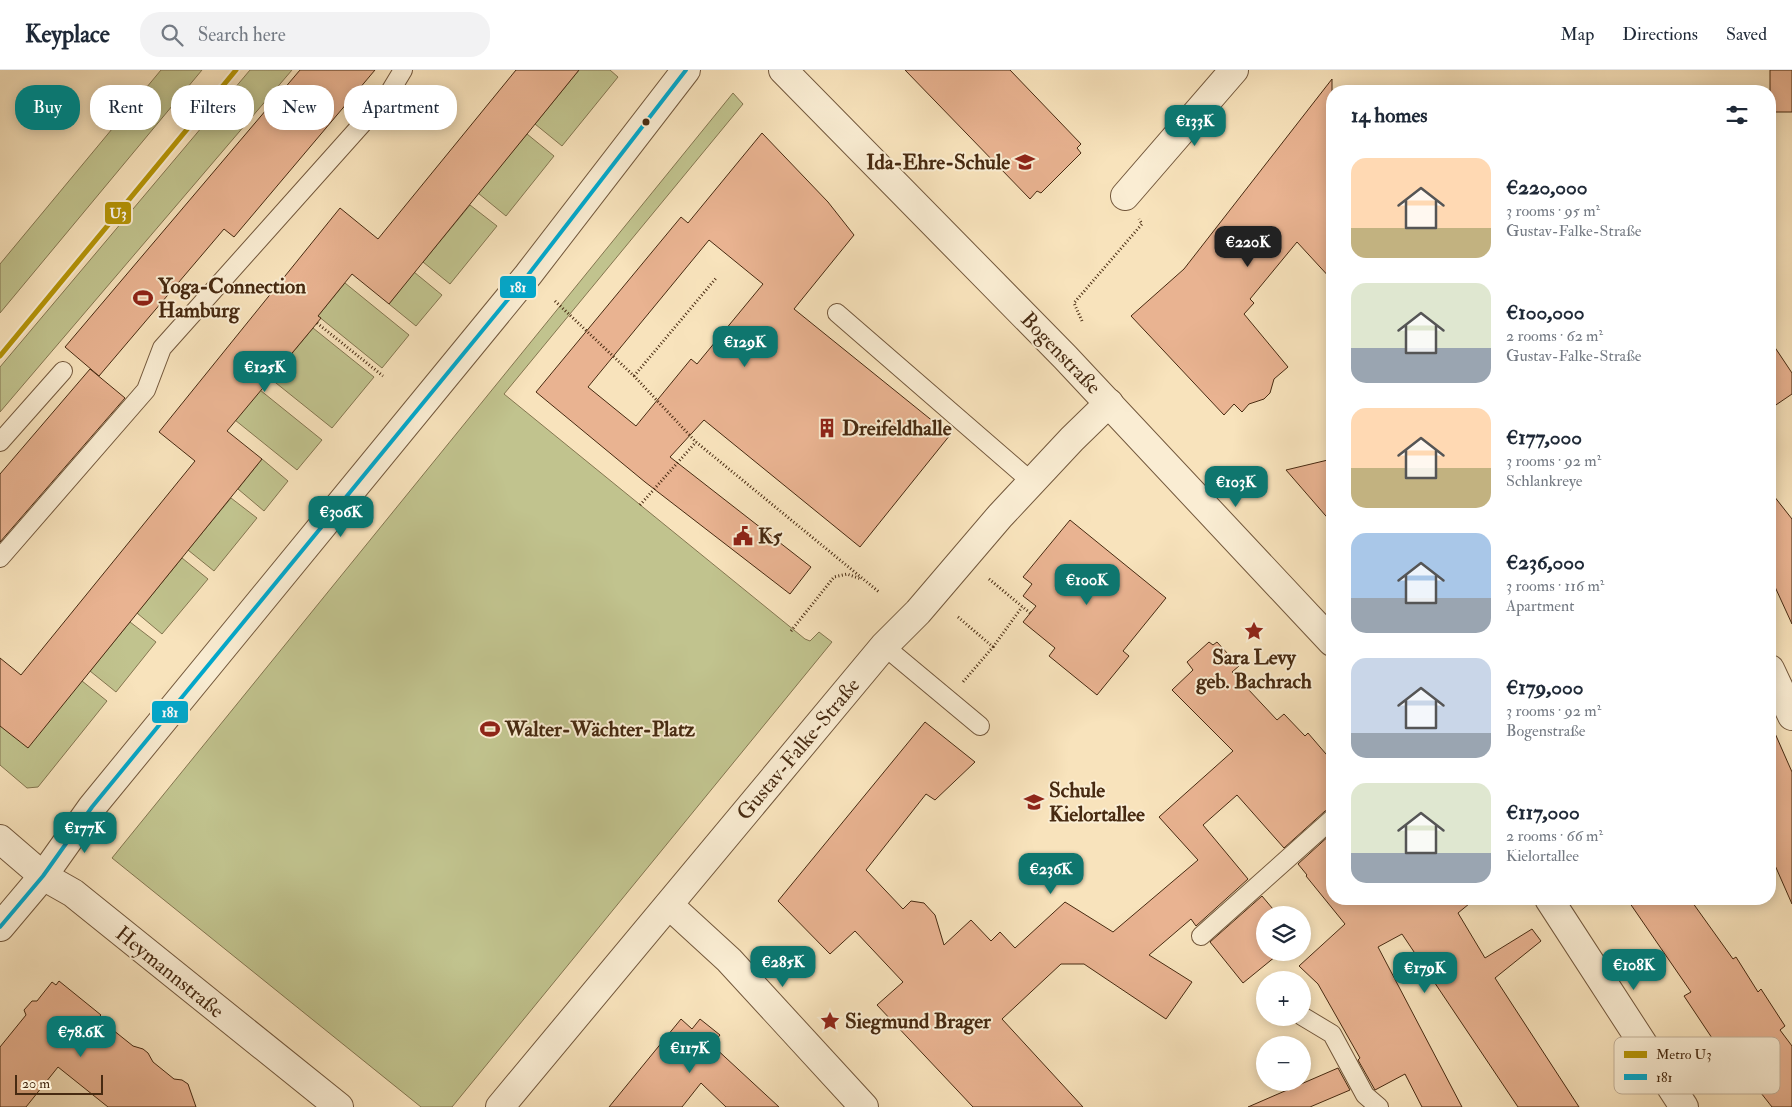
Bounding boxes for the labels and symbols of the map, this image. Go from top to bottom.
pin: €133K [1160,104,1230,147]
unlabelled marker [641,117,651,127]
place label: Ida-Ehre-Schule [866,149,1010,176]
school or university icon: Ida-Ehre-Schule [1014,151,1036,173]
line badge: U3 [104,201,132,225]
text: U3 [109,205,127,222]
pin: €220K [1213,226,1283,268]
place label: Yoga-Connection Hamburg [157,273,306,324]
line badge: 181 [499,275,537,299]
text: 181 [510,279,526,296]
sports icon: Yoga-Connection Hamburg [132,287,154,309]
street label: Bogenstraße [1015,306,1107,400]
pin: €129K [710,326,780,368]
pin: €125K [230,350,300,393]
place label: Dreifeldhalle [842,415,952,442]
building icon: Dreifeldhalle [816,417,838,439]
pin: €103K [1201,466,1271,508]
pin: €306K [306,496,376,538]
place label: K5 [758,523,783,550]
public building icon: K5 [732,525,754,547]
pin: €100K [1052,564,1122,606]
place icon: Sara Levy geb. Bachrach [1243,620,1265,642]
place label: Sara Levy geb. Bachrach [1195,644,1312,695]
street label: Gustav-Falke-Straße [731,672,866,826]
line badge: 181 [151,700,189,724]
text: 181 [162,704,178,721]
place label: Walter-Wächter-Platz [504,716,696,743]
sports icon: Walter-Wächter-Platz [479,718,501,740]
place label: Schule Kielortallee [1049,777,1145,828]
school or university icon: Schule Kielortallee [1023,791,1045,813]
pin: €177K [50,812,120,854]
pin: €236K [1016,852,1086,895]
street label: Heymannstraße [110,920,230,1025]
pin: €285K [748,946,818,988]
pin: €108K [1599,948,1669,991]
pin: €179K [1390,952,1460,994]
place label: Siegmund Brager [845,1008,992,1035]
place icon: Siegmund Brager [819,1010,841,1032]
pin: €78.6K [40,1016,122,1058]
pin: €117K [655,1032,725,1074]
legend [1614,1037,1780,1094]
text: Metro U3 [1656,1046,1712,1063]
text: 181 [1656,1069,1673,1086]
scale bar [15,1072,102,1095]

